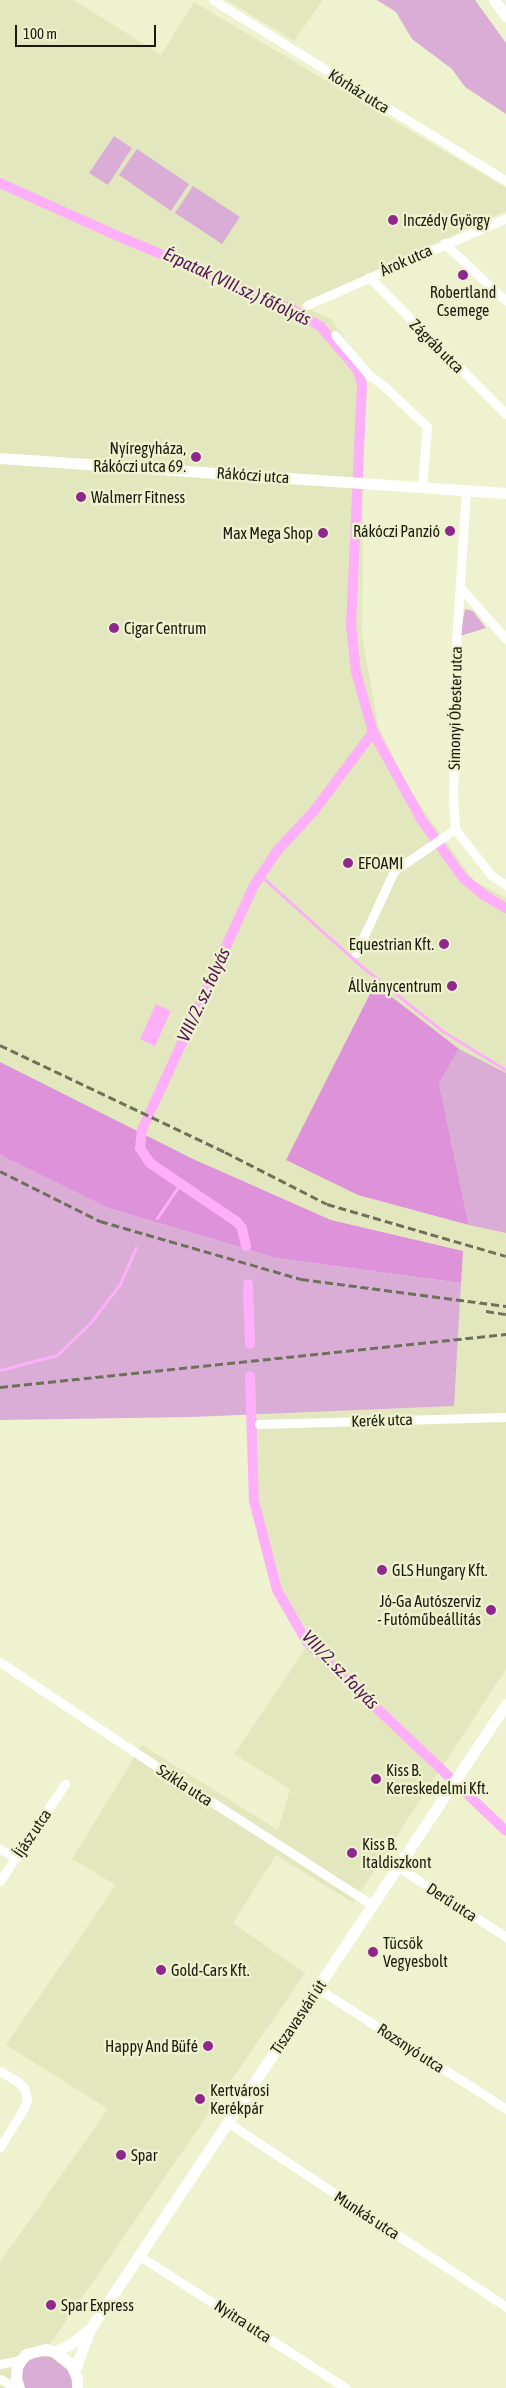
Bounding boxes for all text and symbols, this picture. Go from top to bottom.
scale bar [18,15,159,47]
text: 100 m [23,25,57,42]
street label: Kórház utca [325,65,393,117]
place label: Inczédy György [403,210,490,230]
marker: Inczédy György [387,214,399,226]
street label: Árok utca [377,240,435,280]
water label: Érpatak (VIII.sz.) főfolyás [160,243,314,331]
marker: Robertland Csemege [457,269,469,281]
place label: Robertland Csemege [430,282,496,320]
street label: Zágráb utca [406,315,468,377]
place label: Nyíregyháza, Rákóczi utca 69. [93,438,186,476]
marker: Nyíregyháza, Rákóczi utca 69. [190,451,202,463]
street label: Rákóczi utca [216,463,290,487]
place label: Walmerr Fitness [91,487,185,507]
marker: Walmerr Fitness [75,491,87,503]
place label: Rákóczi Panzió [353,521,440,541]
place label: Max Mega Shop [222,523,313,543]
marker: Rákóczi Panzió [444,525,456,537]
marker: Max Mega Shop [317,527,329,539]
place label: Cigar Centrum [124,618,207,638]
marker: Cigar Centrum [108,622,120,634]
street label: Simonyi Óbester utca [444,646,466,770]
place label: EFOAMI [358,853,403,873]
marker: EFOAMI [342,857,354,869]
place label: Equestrian Kft. [349,934,434,954]
marker: Equestrian Kft. [438,938,450,950]
water label: VIII/2. sz. folyás [173,945,235,1045]
place label: Állványcentrum [348,976,442,996]
marker: Állványcentrum [446,980,458,992]
street label: Kerék utca [351,1409,413,1431]
place label: GLS Hungary Kft. [392,1560,488,1580]
marker: GLS Hungary Kft. [376,1564,388,1576]
place label: Jó-Ga Autószerviz - Futóműbeállítás [377,1591,481,1629]
marker: Jó-Ga Autószerviz - Futóműbeállítás [485,1604,497,1616]
water label: VIII/2. sz. folyás [297,1626,383,1714]
street label: Szikla utca [154,1760,216,1810]
place label: Kiss B. Kereskedelmi Kft. [386,1760,489,1798]
marker: Kiss B. Kereskedelmi Kft. [370,1773,382,1785]
street label: Íjász utca [9,1805,55,1861]
place label: Kiss B. Italdiszkont [362,1834,431,1872]
marker: Kiss B. Italdiszkont [346,1847,358,1859]
street label: Derű utca [423,1879,481,1925]
place label: Tücsök Vegyesbolt [383,1933,448,1971]
marker: Tücsök Vegyesbolt [367,1946,379,1958]
place label: Gold-Cars Kft. [171,1960,250,1980]
marker: Gold-Cars Kft. [155,1964,167,1976]
street label: Tiszavasvári út [266,1976,330,2058]
street label: Rozsnyó utca [374,2019,448,2077]
place label: Happy And Büfé [105,2036,198,2056]
marker: Happy And Büfé [202,2040,214,2052]
place label: Kertvárosi Kerékpár [210,2080,269,2118]
marker: Kertvárosi Kerékpár [194,2093,206,2105]
place label: Spar [131,2145,157,2165]
marker: Spar [115,2149,127,2161]
street label: Munkás utca [331,2187,403,2243]
place label: Spar Express [61,2295,134,2315]
street label: Nyitra utca [211,2296,275,2346]
marker: Spar Express [45,2299,57,2311]

